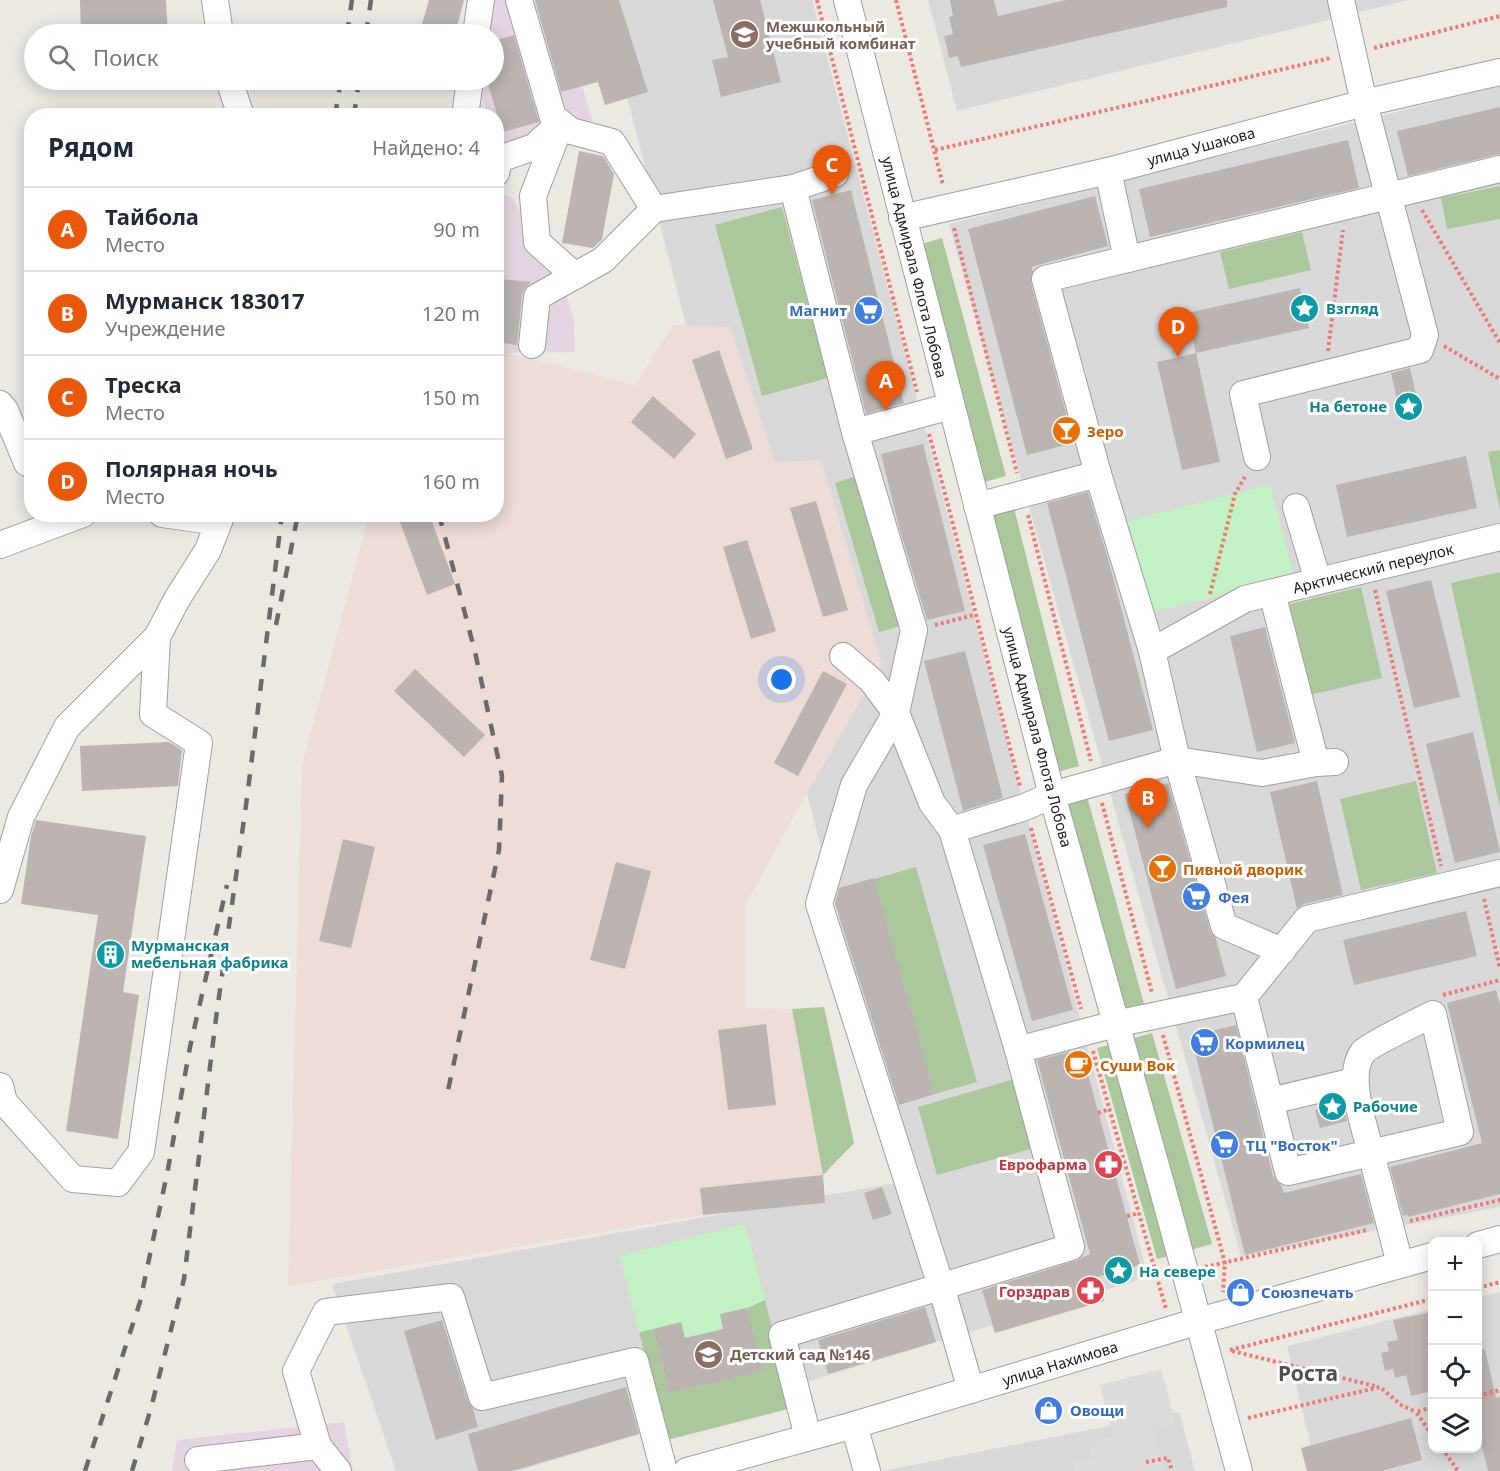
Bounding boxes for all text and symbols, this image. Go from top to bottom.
place label: Межшкольный учебный комбинат [765,16,916,53]
school or university icon: Межшкольный учебный комбинат [729,19,761,51]
search box [24,24,504,90]
icon: search [45,41,78,74]
text: Поиск [93,42,158,72]
street label: улица Ушакова [1145,122,1257,170]
text: Рядом [48,129,134,165]
text: Найдено: 4 [372,134,480,161]
pin: C [812,146,852,195]
street label: улица Адмирала Флота Лобова [878,154,952,380]
text: Тайбола [105,201,199,231]
text: A [61,216,74,243]
text: 90 m [433,216,480,243]
text: Место [105,231,165,258]
text: Мурманск 183017 [105,285,305,315]
place icon: Взгляд [1289,292,1321,324]
supermarket icon: Магнит [852,294,884,326]
place label: Взгляд [1326,298,1379,318]
text: B [61,300,74,327]
text: 120 m [422,300,480,327]
place label: Магнит [789,300,847,320]
pin: D [1158,308,1198,357]
text: Учреждение [105,315,226,342]
pin: A [866,362,906,411]
text: Треска [105,369,182,399]
text: C [61,384,74,411]
text: 150 m [422,384,480,411]
place icon: На бетоне [1392,390,1424,422]
place label: На бетоне [1309,396,1387,416]
text: Место [105,399,165,426]
bar icon: Зеро [1050,415,1082,447]
place label: Зеро [1087,421,1124,441]
text: Полярная ночь [105,453,278,483]
text: D [60,468,75,495]
text: 160 m [422,468,480,495]
text: Место [105,483,165,510]
street label: Арктический переулок [1291,538,1455,598]
street label: улица Адмирала Флота Лобова [999,625,1077,849]
your location [767,665,796,694]
pin: B [1128,778,1168,828]
bar icon: Пивной дворик [1146,853,1178,885]
place label: Пивной дворик [1183,859,1304,879]
supermarket icon: Фея [1181,881,1213,913]
place label: Фея [1218,887,1249,907]
place label: Мурманская мебельная фабрика [131,935,288,972]
building icon: Мурманская мебельная фабрика [94,938,126,970]
supermarket icon: Кормилец [1188,1027,1220,1059]
place label: Кормилец [1225,1033,1305,1053]
cafe icon: Суши Вок [1063,1049,1095,1081]
place label: Суши Вок [1100,1055,1176,1075]
place icon: Рабочие [1316,1090,1348,1122]
place label: Рабочие [1353,1096,1418,1116]
supermarket icon: ТЦ "Восток" [1209,1129,1241,1161]
place label: ТЦ "Восток" [1246,1135,1338,1155]
pharmacy icon: Еврофарма [1092,1148,1124,1180]
place label: Еврофарма [999,1154,1087,1174]
map controls [1428,1237,1482,1453]
button: + [1428,1237,1482,1291]
place icon: На севере [1102,1255,1134,1287]
place label: На севере [1139,1261,1216,1281]
pharmacy icon: Горздрав [1075,1275,1107,1307]
shop icon: Союзпечать [1224,1276,1256,1308]
place label: Горздрав [999,1281,1070,1301]
place label: Союзпечать [1261,1282,1354,1302]
button: − [1428,1291,1482,1345]
street label: улица Нахимова [1000,1336,1120,1390]
school or university icon: Детский сад №146 [693,1338,725,1370]
place label: Детский сад №146 [730,1344,871,1364]
button: locate [1428,1345,1482,1399]
district label: Роста [1278,1359,1338,1387]
shop icon: Овощи [1033,1394,1065,1426]
button: layers [1428,1399,1482,1453]
place label: Овощи [1070,1400,1124,1420]

